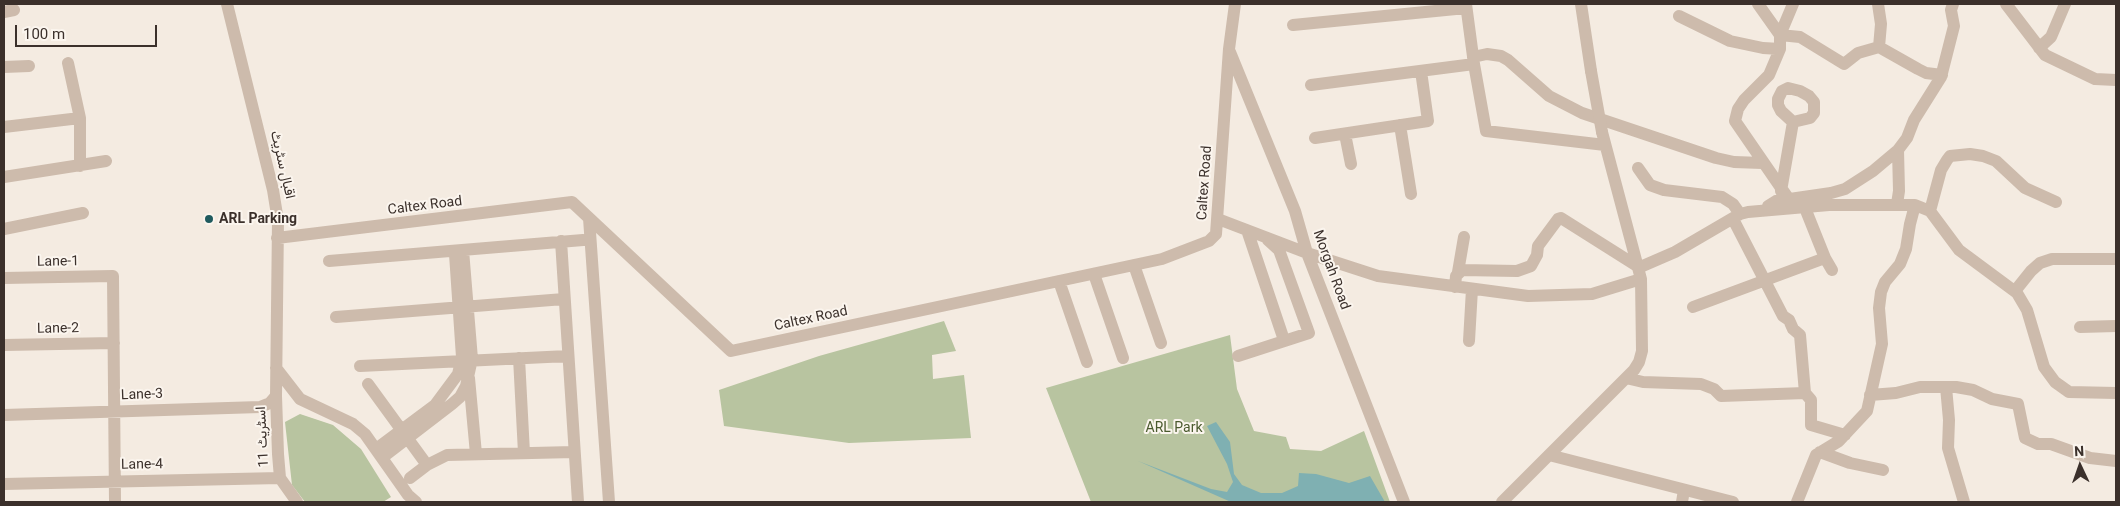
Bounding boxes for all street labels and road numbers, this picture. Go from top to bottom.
street label: اقبال سٹریٹ [266,129,298,201]
street label: Caltex Road [1194,145,1216,221]
street label: Caltex Road [387,193,463,219]
street label: Morgah Road [1309,228,1353,312]
street label: Lane-1 [37,253,79,271]
street label: Caltex Road [773,303,849,335]
street label: Lane-2 [37,320,79,338]
street label: Lane-3 [121,386,163,404]
street label: اسٹریٹ 11 [253,406,273,468]
street label: Lane-4 [121,456,163,474]

